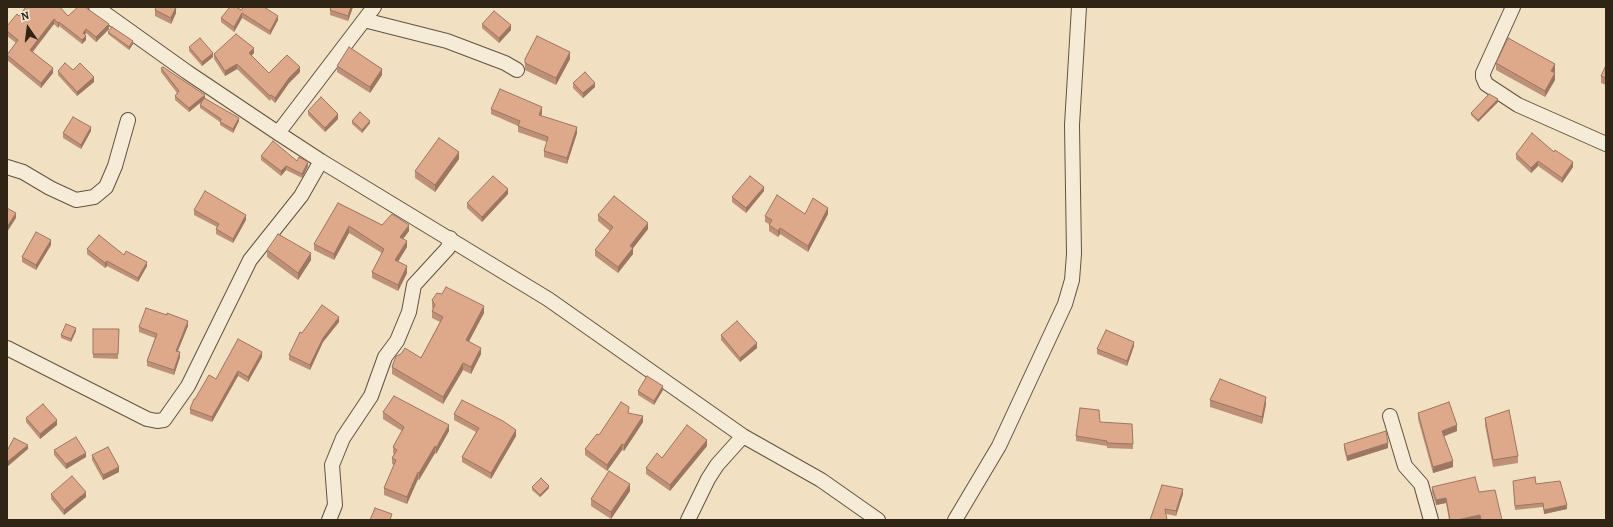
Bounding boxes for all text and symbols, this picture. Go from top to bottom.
north arrow [8,8,48,48]
text: N [19,8,31,24]

